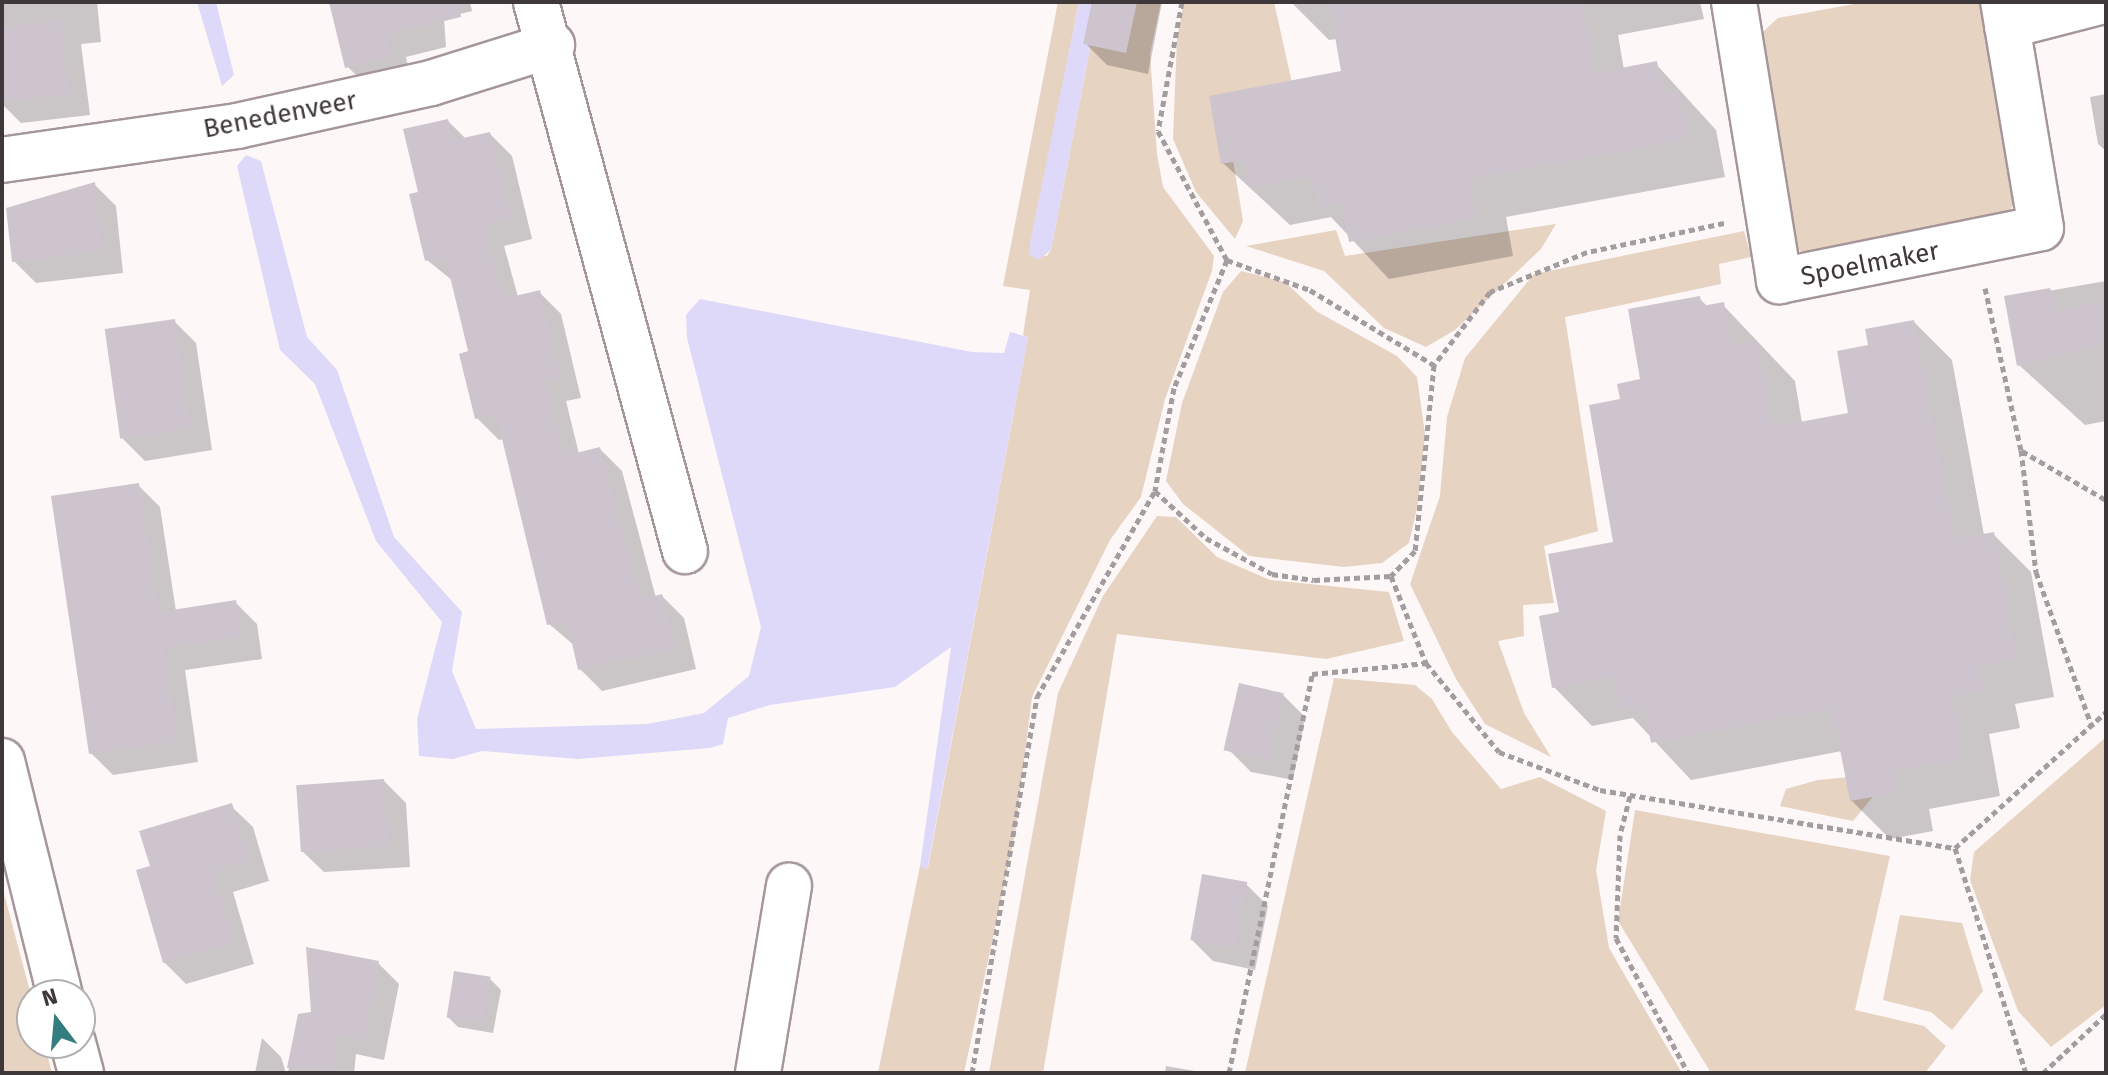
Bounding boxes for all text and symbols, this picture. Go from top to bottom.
street label: Benedenveer [201,85,359,145]
street label: Spoelmaker [1798,235,1942,293]
north arrow [16,979,96,1059]
text: N [39,982,61,1012]

